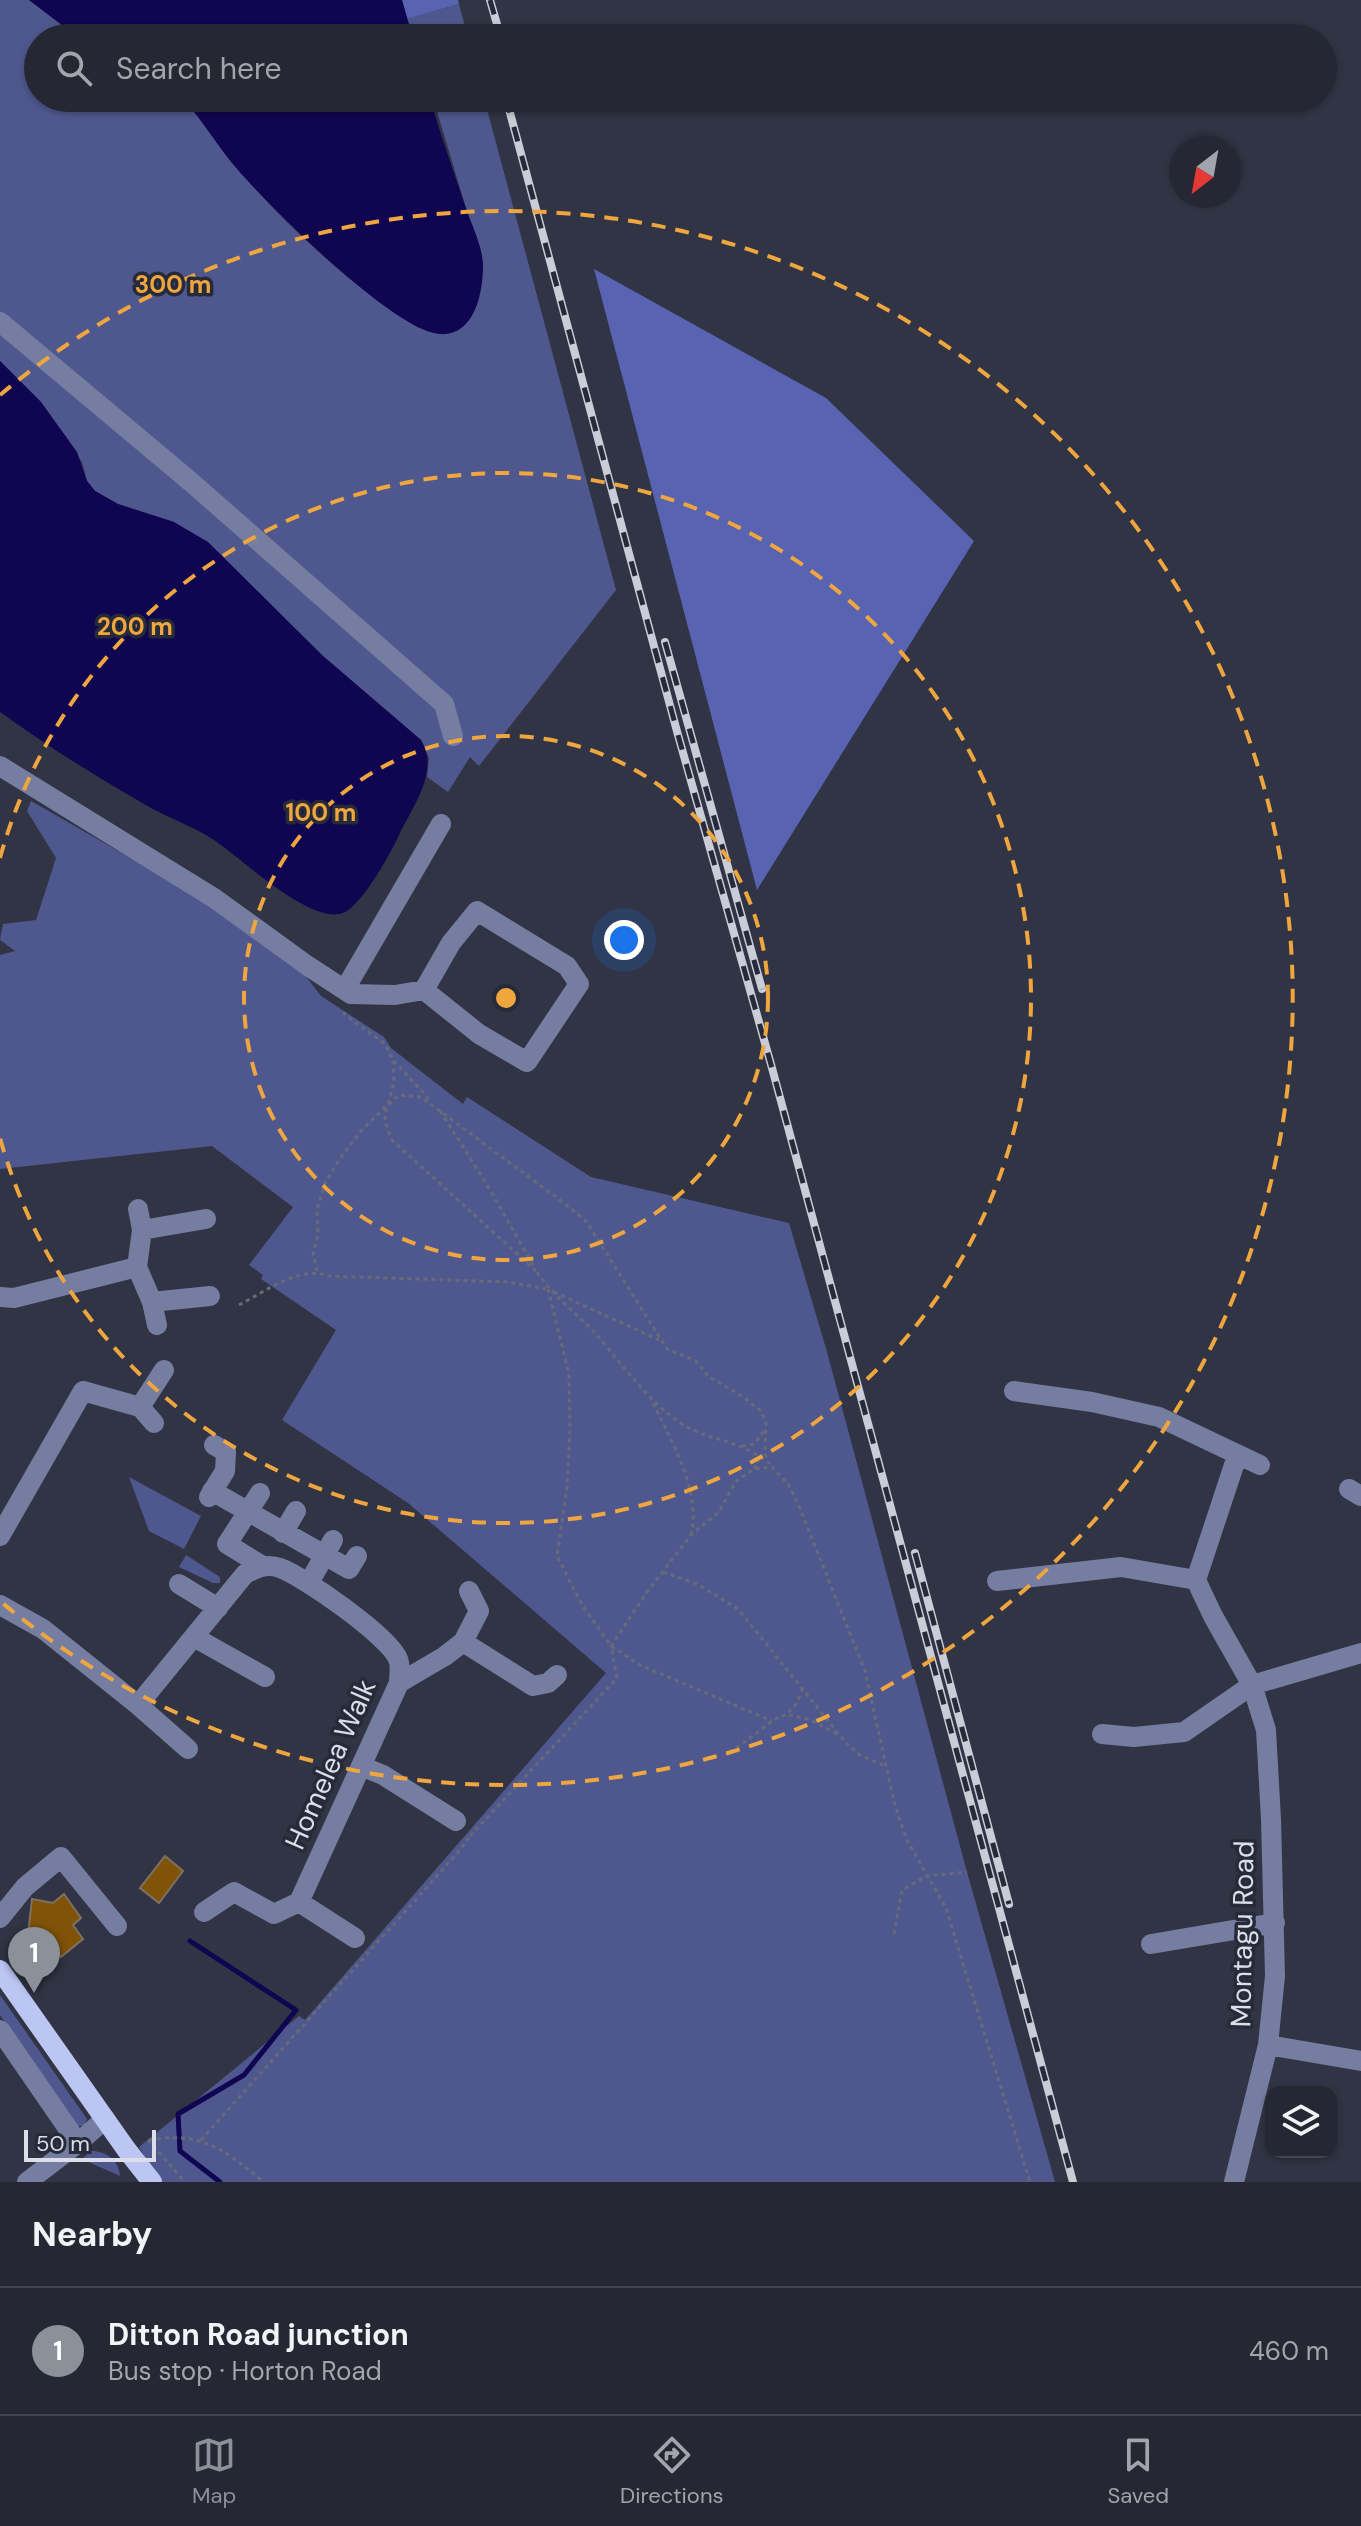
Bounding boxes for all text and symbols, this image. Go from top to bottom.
search box [24,24,1337,112]
icon: search [52,46,96,90]
text: Search here [116,49,282,88]
north arrow [1169,136,1241,208]
text: 300 m [135,269,211,300]
text: 200 m [97,611,173,642]
text: 100 m [286,797,356,828]
your location [604,920,644,960]
centre of rings [492,984,520,1012]
street label: Homelea Walk [276,1673,385,1855]
street label: Montagu Road [1222,1840,1263,2028]
pin: 1 [8,1927,60,1993]
map controls [1265,2086,1337,2158]
button: layers [1265,2086,1337,2158]
scale bar [24,2126,156,2162]
text: 50 m [36,2129,90,2158]
text: Nearby [32,2212,152,2257]
text: Ditton Road junction [108,2315,409,2354]
text: 1 [53,2334,63,2368]
text: 460 m [1249,2334,1329,2368]
text: Bus stop · Horton Road [108,2354,382,2388]
tab: Map [192,2433,236,2510]
tab: Directions [620,2433,724,2510]
tab: Saved [1107,2433,1169,2510]

